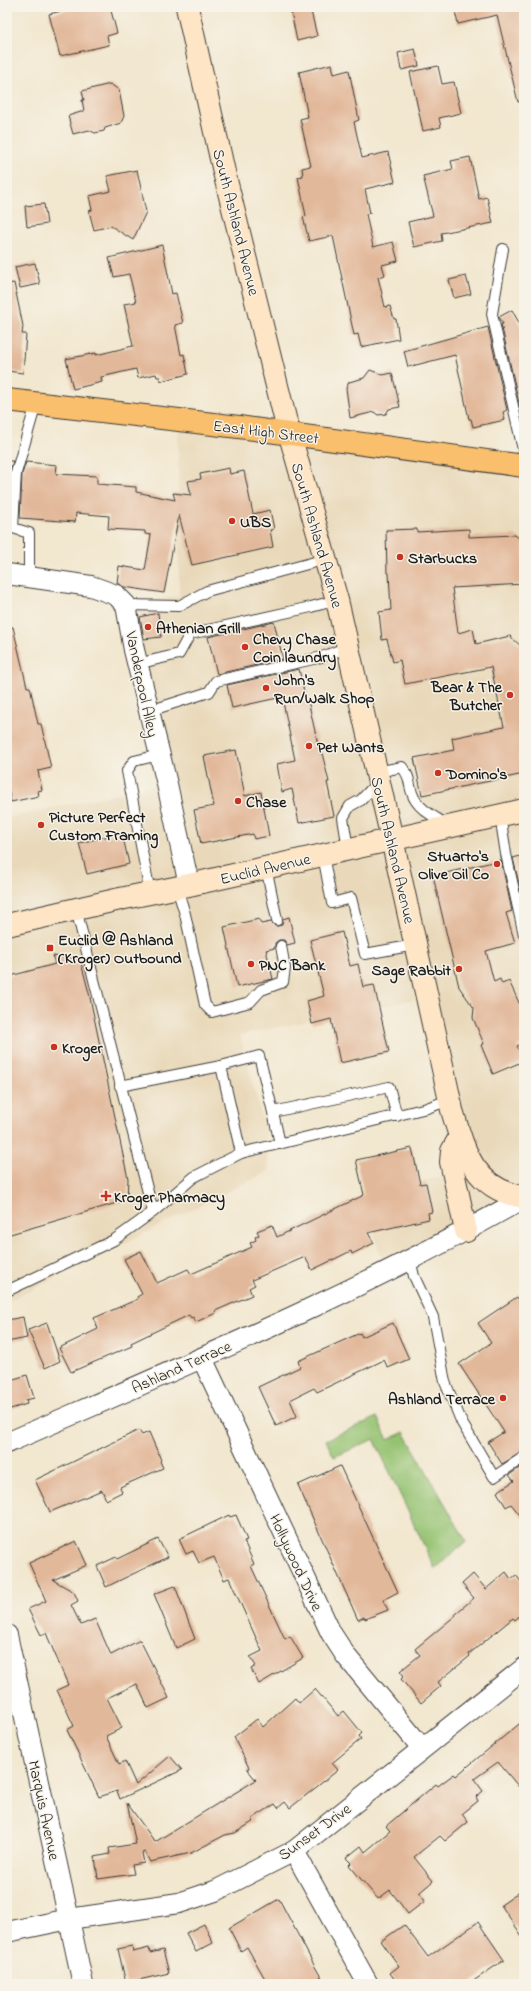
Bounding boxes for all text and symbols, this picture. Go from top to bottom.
street label: South Ashland Avenue [205,147,265,299]
street label: East High Street [211,415,321,451]
street label: South Ashland Avenue [284,460,349,612]
place label: UBS [240,511,271,535]
marker: UBS [227,516,237,526]
place label: Starbucks [408,547,477,571]
marker: Starbucks [395,552,405,562]
place label: Athenian Grill [156,617,241,641]
marker: Athenian Grill [143,622,153,632]
street label: Vanderpool Alley [118,628,164,740]
place label: Chevy Chase Coin laundry [253,628,337,671]
marker: Chevy Chase Coin laundry [240,642,250,652]
place label: John's Run/Walk Shop [273,669,375,711]
place label: Bear & The Butcher [430,676,503,718]
marker: John's Run/Walk Shop [261,683,271,693]
marker: Bear & The Butcher [505,690,515,700]
place label: Pet Wants [317,736,384,760]
marker: Pet Wants [304,741,314,751]
place label: Domino's [445,763,507,787]
marker: Domino's [433,768,443,778]
street label: South Ashland Avenue [363,775,421,927]
place label: Chase [246,791,287,815]
marker: Chase [233,796,243,806]
place label: Picture Perfect Custom Framing [49,806,158,849]
marker: Picture Perfect Custom Framing [36,820,46,830]
place label: Stuarto's Olive Oil Co [418,845,489,887]
street label: Euclid Avenue [218,848,314,892]
marker: Stuarto's Olive Oil Co [492,859,502,869]
place label: Euclid @ Ashland (Kroger) Outbound [57,929,182,972]
marker: Euclid @ Ashland (Kroger) Outbound [45,943,55,953]
place label: PNC Bank [259,954,326,978]
marker: PNC Bank [246,959,256,969]
place label: Sage Rabbit [372,959,452,984]
marker: Sage Rabbit [454,964,464,974]
place label: Kroger [62,1037,103,1062]
marker: Kroger [49,1042,59,1052]
place label: Kroger Pharmacy [114,1186,225,1211]
marker: Kroger Pharmacy [101,1191,111,1201]
street label: Ashland Terrace [128,1335,236,1401]
place label: Ashland Terrace [388,1388,496,1412]
marker: Ashland Terrace [498,1393,508,1403]
street label: Hollywood Drive [262,1510,329,1616]
street label: Marquis Avenue [21,1758,66,1864]
street label: Sunset Drive [274,1797,357,1867]

